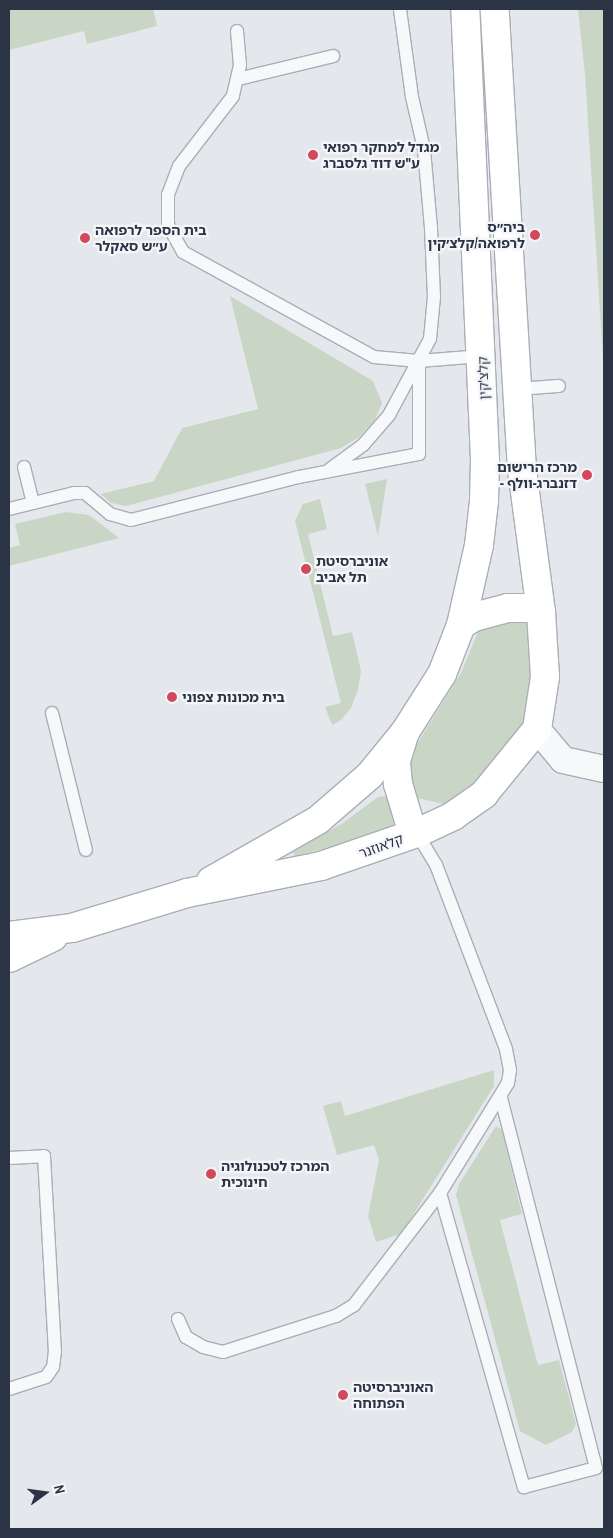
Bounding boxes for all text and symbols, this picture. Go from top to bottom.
place label: מגדל למחקר רפואי ע"ש דוד גלסברג [323,139,439,172]
marker: מגדל למחקר רפואי ע"ש דוד גלסברג [307,149,319,161]
place label: ביה״ס לרפואה/קלצ׳קין [427,219,525,252]
place label: בית הספר לרפואה ע״ש סאקלר [95,222,206,254]
marker: ביה״ס לרפואה/קלצ׳קין [529,229,541,241]
marker: בית הספר לרפואה ע״ש סאקלר [79,232,91,244]
street label: קלצ'קין [474,356,492,400]
place label: מרכז הרישום - דזנברג-וולף [497,459,577,492]
marker: מרכז הרישום - דזנברג-וולף [581,469,593,481]
place label: אוניברסיטת תל אביב [316,553,388,586]
marker: אוניברסיטת תל אביב [300,563,312,575]
place label: בית מכונות צפוני [182,689,285,705]
marker: בית מכונות צפוני [166,691,178,703]
street label: קלאוזנר [356,830,406,862]
place label: המרכז לטכנולוגיה חינוכית [221,1158,329,1190]
marker: המרכז לטכנולוגיה חינוכית [205,1168,217,1180]
place label: האוניברסיטה הפתוחה [353,1379,434,1411]
marker: האוניברסיטה הפתוחה [337,1389,349,1401]
north arrow [20,1468,70,1518]
text: N [50,1483,69,1496]

